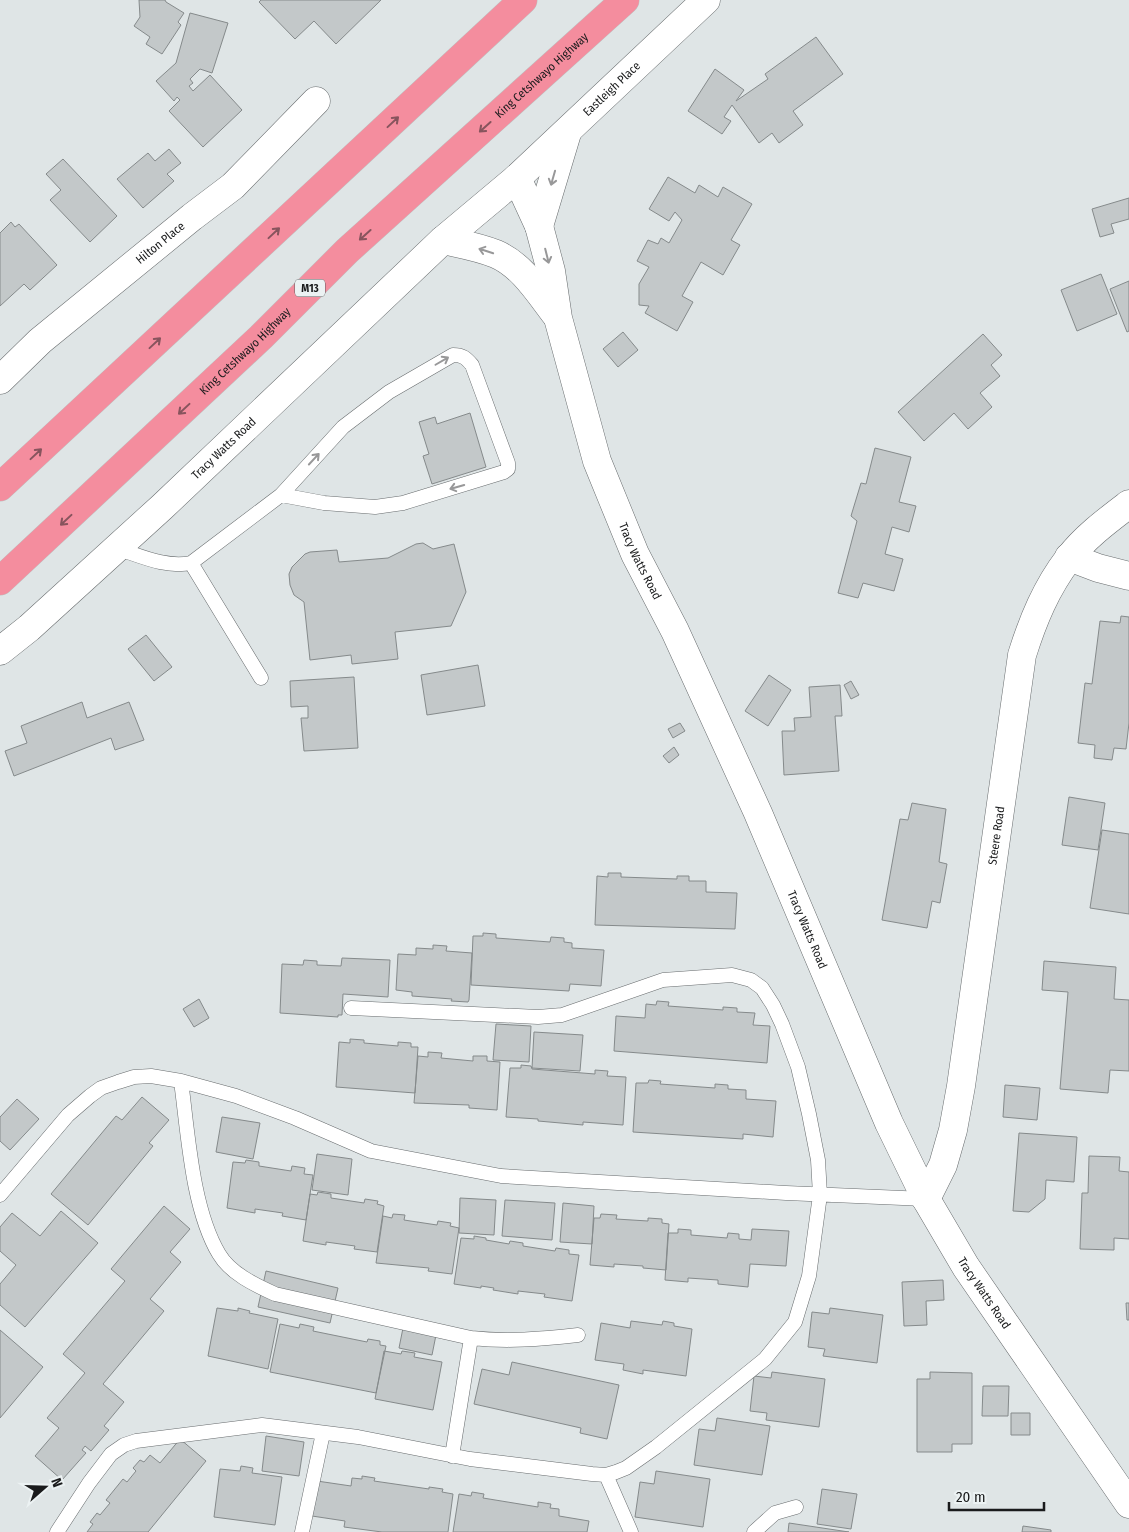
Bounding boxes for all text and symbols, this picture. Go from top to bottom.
street label: King Cetshwayo Highway [492,29,591,121]
street label: Eastleigh Place [580,59,643,119]
one-way arrow [387,116,399,128]
one-way arrow [479,121,492,132]
one-way arrow [548,170,558,186]
street label: Hilton Place [133,219,187,267]
one-way arrow [268,227,281,239]
one-way arrow [358,230,371,241]
one-way arrow [478,245,494,255]
one-way arrow [543,248,552,264]
road number: M13 [295,280,325,296]
street label: King Cetshwayo Highway [197,304,294,398]
one-way arrow [149,337,162,349]
one-way arrow [435,356,449,366]
one-way arrow [178,403,191,415]
street label: Tracy Watts Road [189,414,259,482]
one-way arrow [29,448,42,459]
one-way arrow [308,453,320,466]
one-way arrow [450,482,466,492]
one-way arrow [59,514,72,526]
street label: Tracy Watts Road [616,520,664,602]
street label: Steere Road [985,805,1008,866]
street label: Tracy Watts Road [785,888,830,971]
street label: Tracy Watts Road [955,1255,1013,1331]
north arrow [20,1462,70,1512]
text: N [47,1476,66,1490]
scale bar [949,1480,1044,1512]
text: 20 m [956,1488,986,1506]

